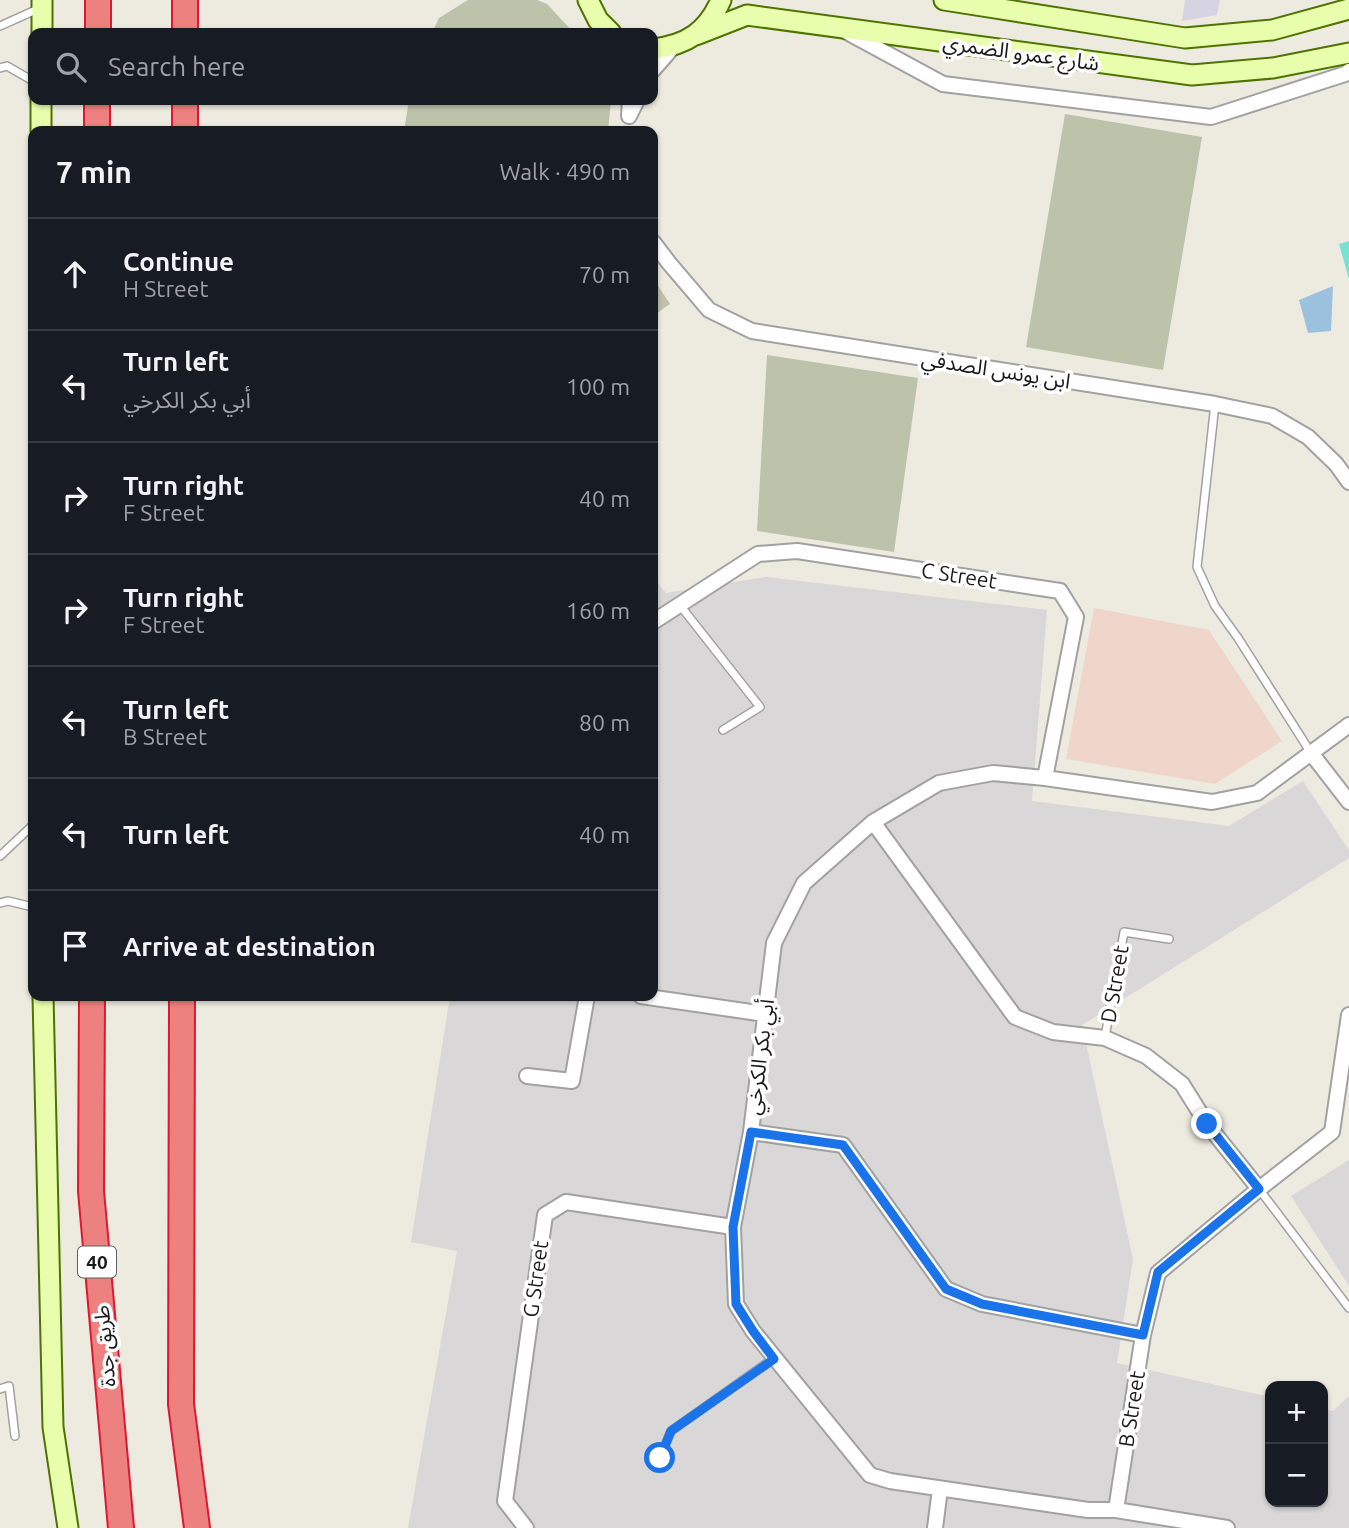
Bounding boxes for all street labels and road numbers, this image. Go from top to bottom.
street label: شارع عمرو الضمري [941,29,1101,80]
street label: ابن يونس الصدفي [919,345,1072,397]
street label: C Street [920,557,999,593]
street label: D Street [1095,943,1133,1024]
street label: أبي بكر الكرخي [740,997,783,1117]
street label: G Street [518,1239,552,1319]
road number: 40 [78,1246,116,1278]
street label: طريق جدة [88,1304,122,1388]
street label: B Street [1113,1369,1149,1449]

